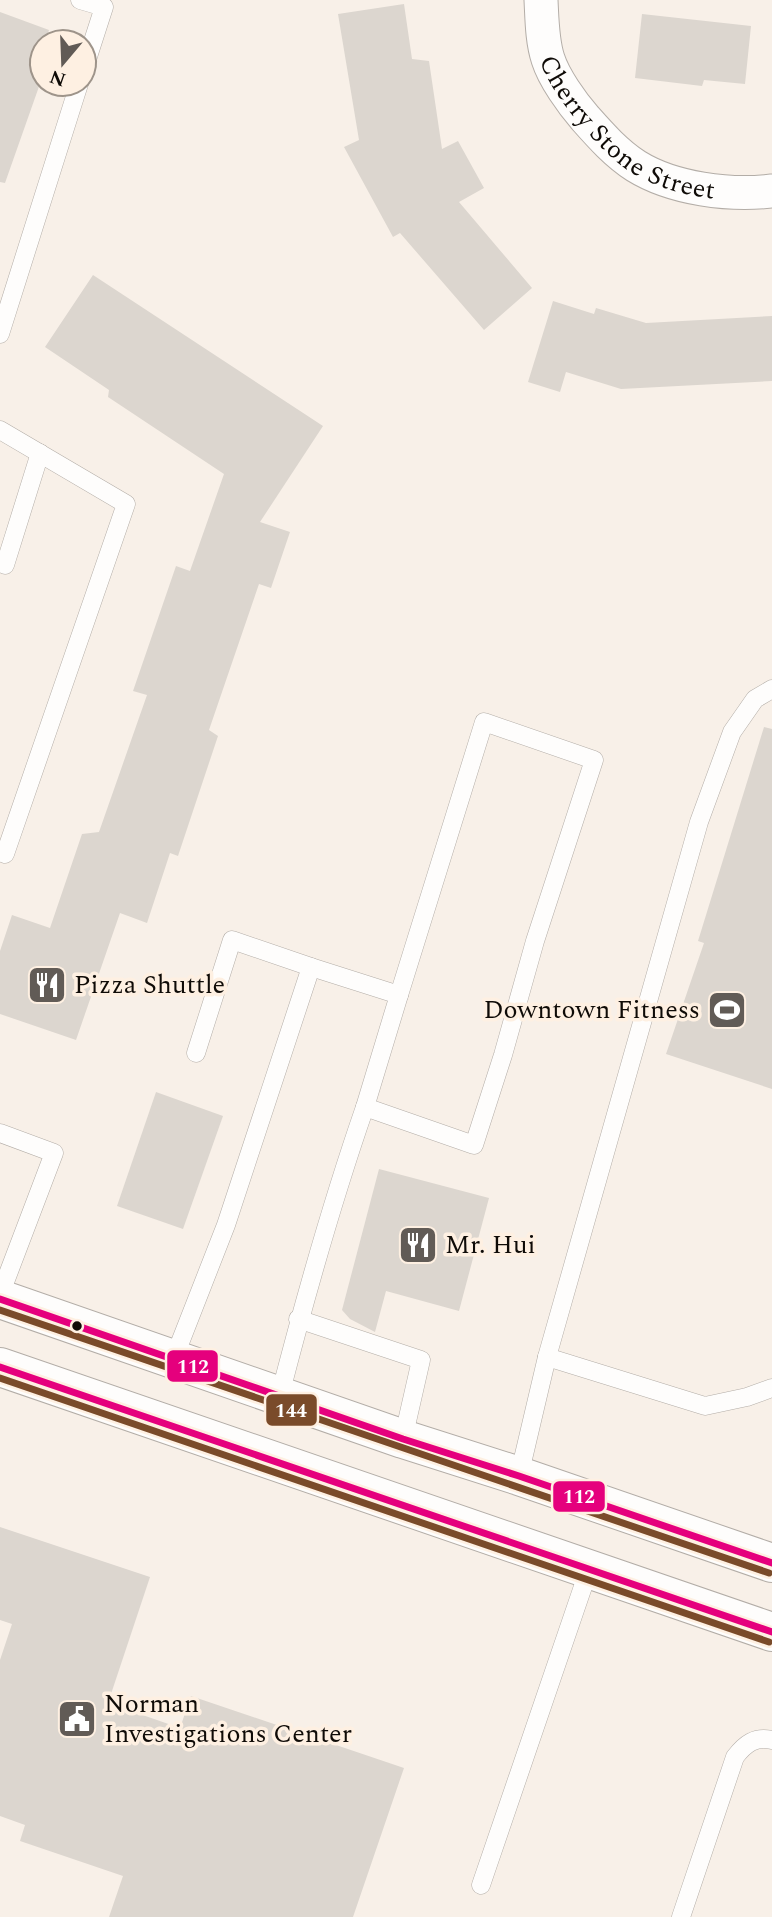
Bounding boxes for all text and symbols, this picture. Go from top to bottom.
north arrow [28,28,98,98]
street label: Cherry Stone Street [528,49,717,211]
text: N [46,61,70,94]
restaurant icon: Pizza Shuttle [26,964,68,1006]
place label: Pizza Shuttle [74,965,225,1005]
sports icon: Downtown Fitness [706,989,748,1031]
place label: Downtown Fitness [483,990,700,1030]
restaurant icon: Mr. Hui [397,1224,439,1266]
place label: Mr. Hui [445,1225,536,1265]
unlabelled marker [70,1319,84,1333]
line badge: 112 [166,1349,219,1383]
text: 112 [177,1353,209,1382]
line badge: 144 [265,1393,318,1427]
text: 144 [275,1397,307,1426]
line badge: 112 [552,1480,606,1513]
text: 112 [563,1483,595,1512]
place label: Norman Investigations Center [104,1684,352,1754]
public building icon: Norman Investigations Center [56,1698,98,1740]

